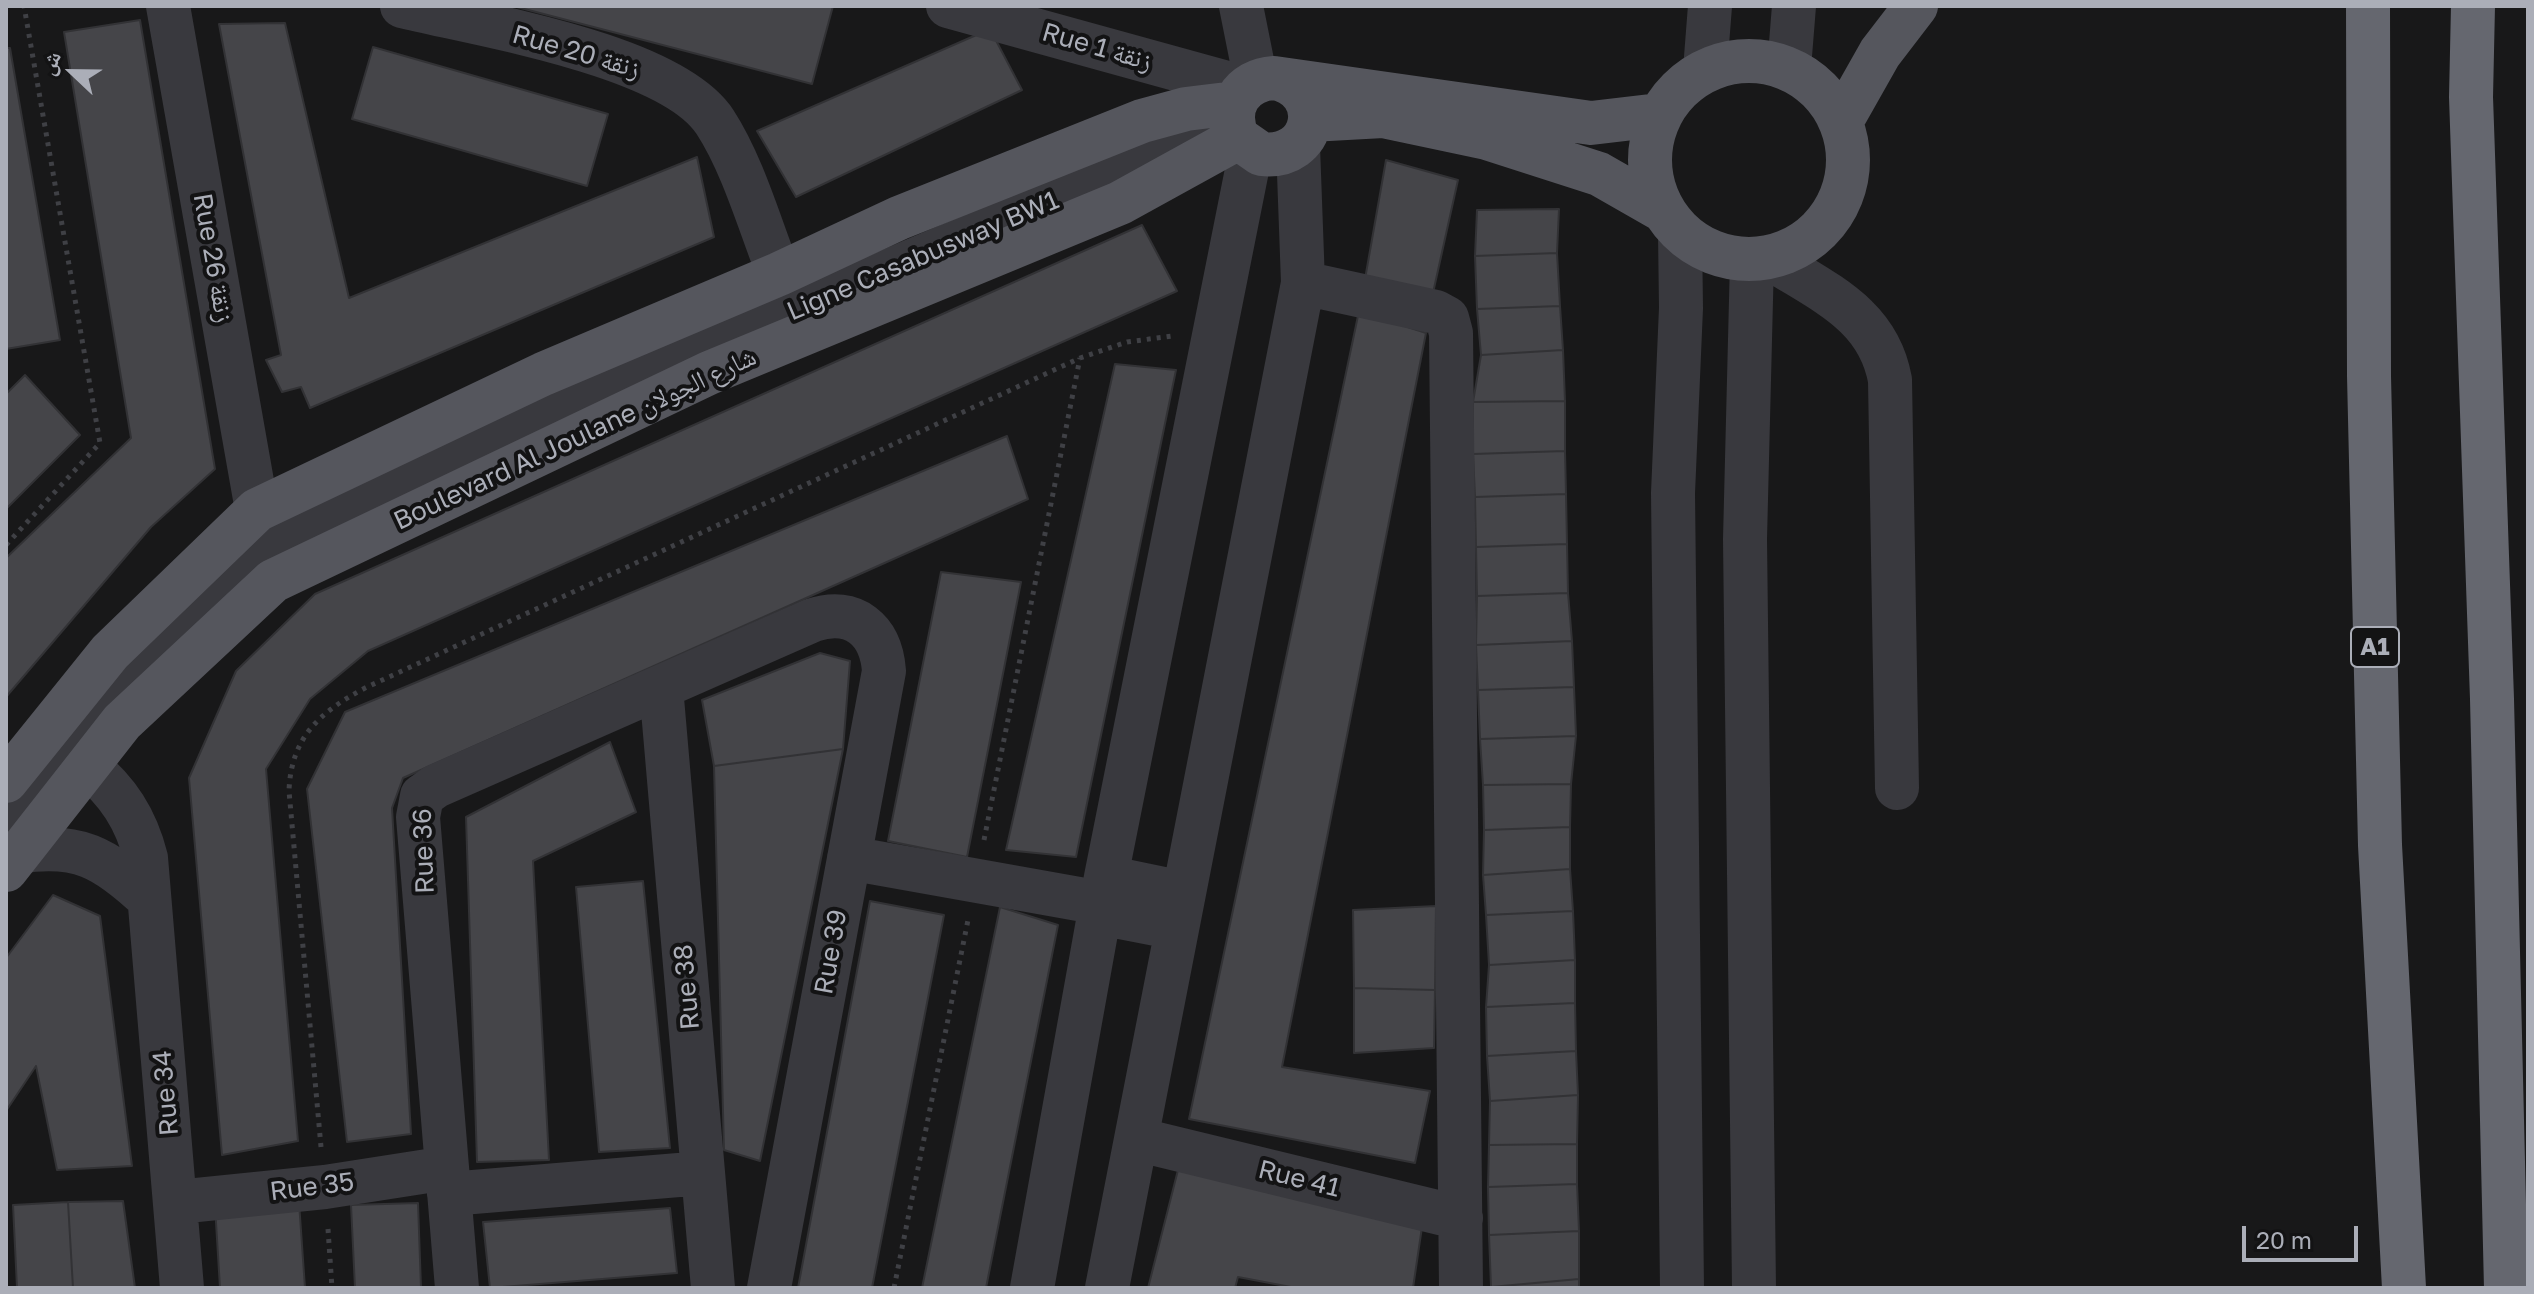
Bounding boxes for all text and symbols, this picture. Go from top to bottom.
street label: Rue 1 زنقة [1039,16,1155,78]
street label: Rue 20 زنقة [509,19,643,85]
north arrow [32,32,112,112]
text: ش [32,47,66,79]
street label: Ligne Casabusway BW1 [782,185,1064,327]
street label: Rue 26 زنقة [186,191,240,325]
street label: Boulevard Al Joulane شارع الجولان [389,341,761,537]
road number: A1 [2351,627,2399,667]
street label: Rue 36 [407,808,441,894]
street label: Rue 39 [808,907,854,997]
street label: Rue 38 [668,943,706,1031]
street label: Rue 34 [147,1049,185,1137]
street label: Rue 41 [1255,1154,1343,1204]
street label: Rue 35 [268,1166,356,1208]
scale bar [2246,1210,2362,1260]
text: 20 m [2256,1225,2312,1254]

